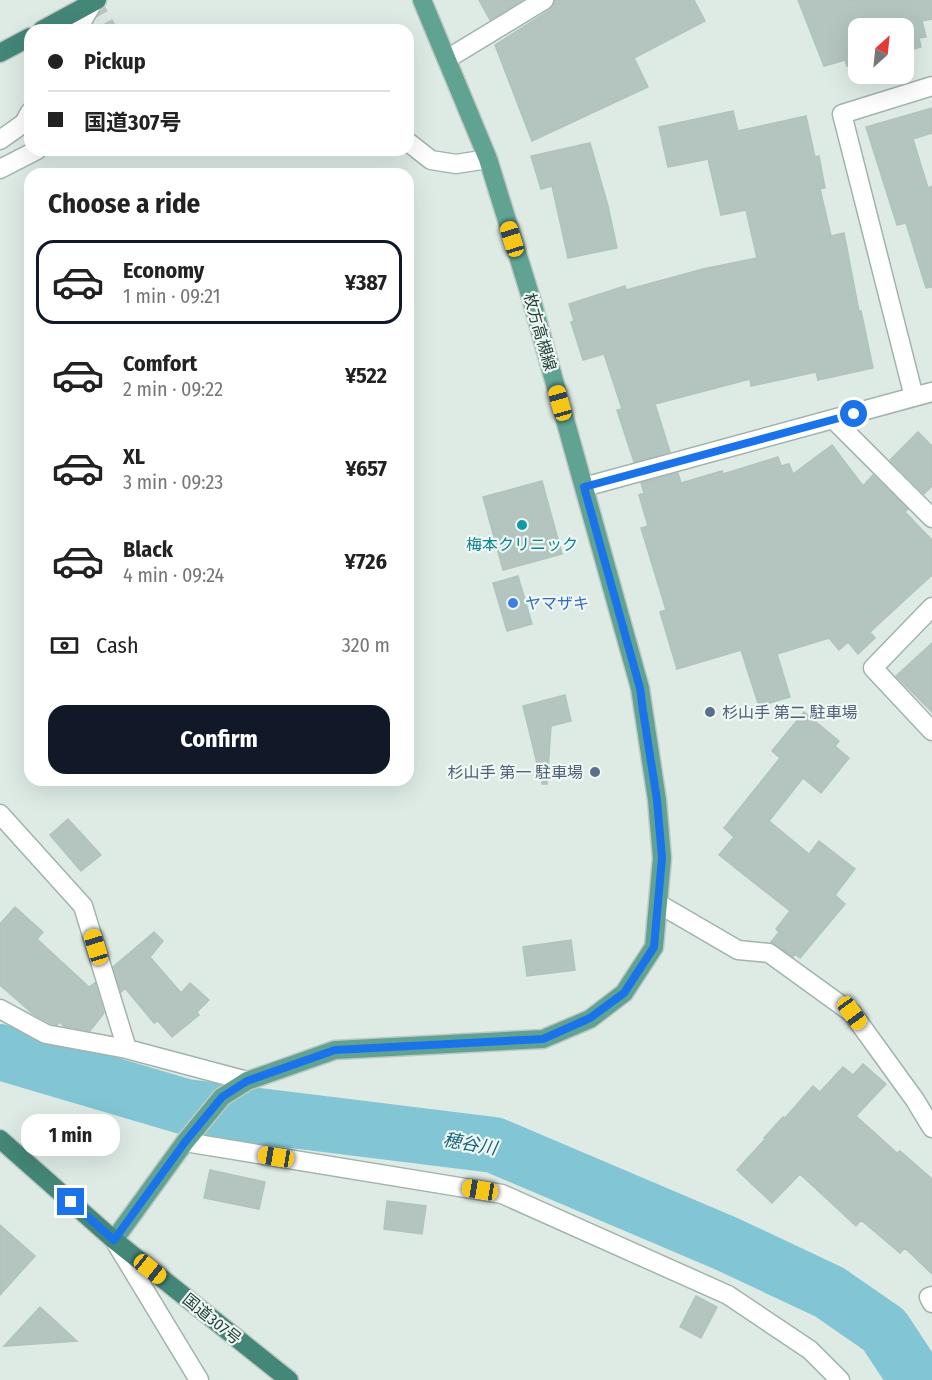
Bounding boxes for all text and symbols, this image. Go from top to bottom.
north arrow [848,18,914,84]
map controls [848,18,914,84]
text: Pickup [84,48,146,75]
text: 国道307号 [84,109,181,136]
text: Choose a ride [48,188,200,220]
car [498,219,526,259]
icon: car [51,255,105,309]
text: Economy [123,257,204,284]
text: ¥387 [345,269,387,296]
text: 1 min · 09:21 [123,284,221,308]
street label: 枚方高槻線 [520,291,560,373]
icon: car [51,348,105,402]
text: Comfort [123,350,197,377]
text: ¥522 [345,362,387,389]
text: 2 min · 09:22 [123,377,223,401]
car [546,383,574,423]
route start [840,400,867,427]
icon: car [51,441,105,495]
text: XL [123,443,145,470]
text: ¥657 [345,455,387,482]
text: 3 min · 09:23 [123,470,223,494]
marker: 梅本クリニック [515,518,529,532]
icon: car [51,534,105,588]
place label: 梅本クリニック [466,535,578,554]
text: Black [123,536,173,563]
text: ¥726 [345,548,387,575]
text: 4 min · 09:24 [123,563,224,587]
place label: ヤマザキ [525,594,589,613]
marker: ヤマザキ [506,596,520,610]
icon: cash [48,629,81,662]
text: Cash [96,632,139,659]
text: 320 m [342,633,390,657]
place label: 杉山手 第二 駐車場 [722,703,858,722]
button: Confirm [48,705,390,774]
marker: 杉山手 第二 駐車場 [703,705,717,719]
place label: 杉山手 第一 駐車場 [447,763,583,782]
marker: 杉山手 第一 駐車場 [588,765,602,779]
car [82,927,110,967]
car [834,993,870,1033]
callout: 1 min [22,1115,121,1157]
text: 1 min [49,1123,92,1147]
water label: 穂谷川 [442,1128,500,1160]
car [257,1145,295,1169]
car [461,1178,499,1202]
route end [57,1188,84,1215]
car [130,1251,170,1287]
street label: 国道307号 [179,1290,245,1348]

